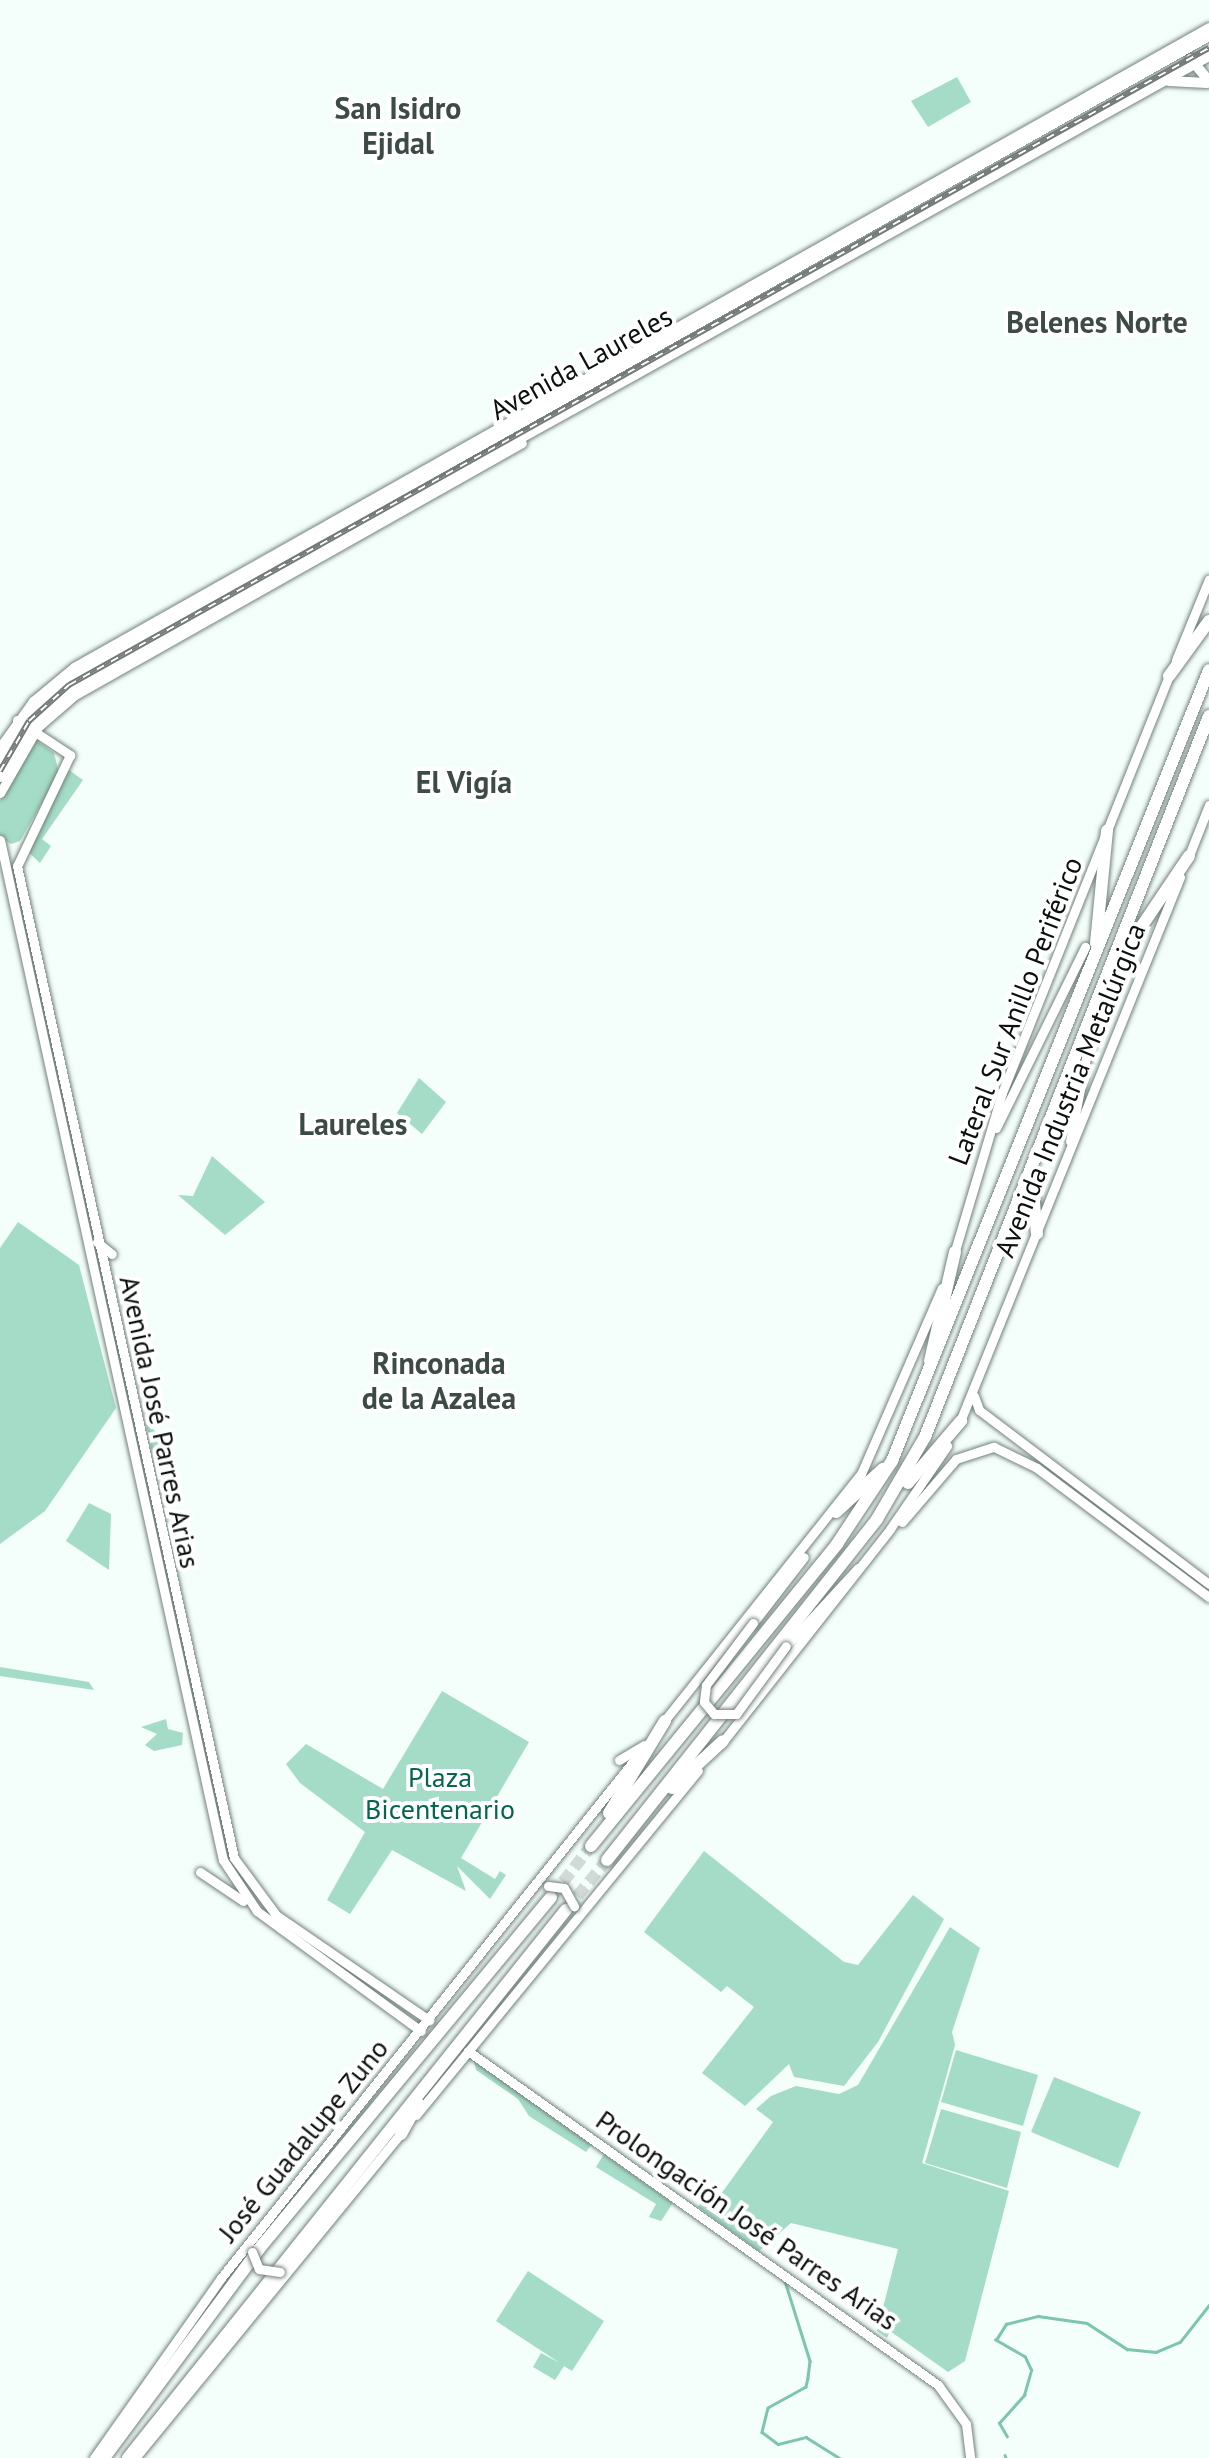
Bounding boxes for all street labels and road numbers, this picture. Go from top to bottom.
street label: Avenida Laureles [484,299,678,427]
street label: Lateral Sur Anillo Periférico [941,852,1089,1170]
street label: Avenida Industria Metalúrgica [988,918,1152,1262]
street label: Avenida José Parres Arias [112,1272,208,1572]
street label: José Guadalupe Zuno [211,2032,395,2248]
street label: Prolongación José Parres Arias [589,2103,905,2337]

